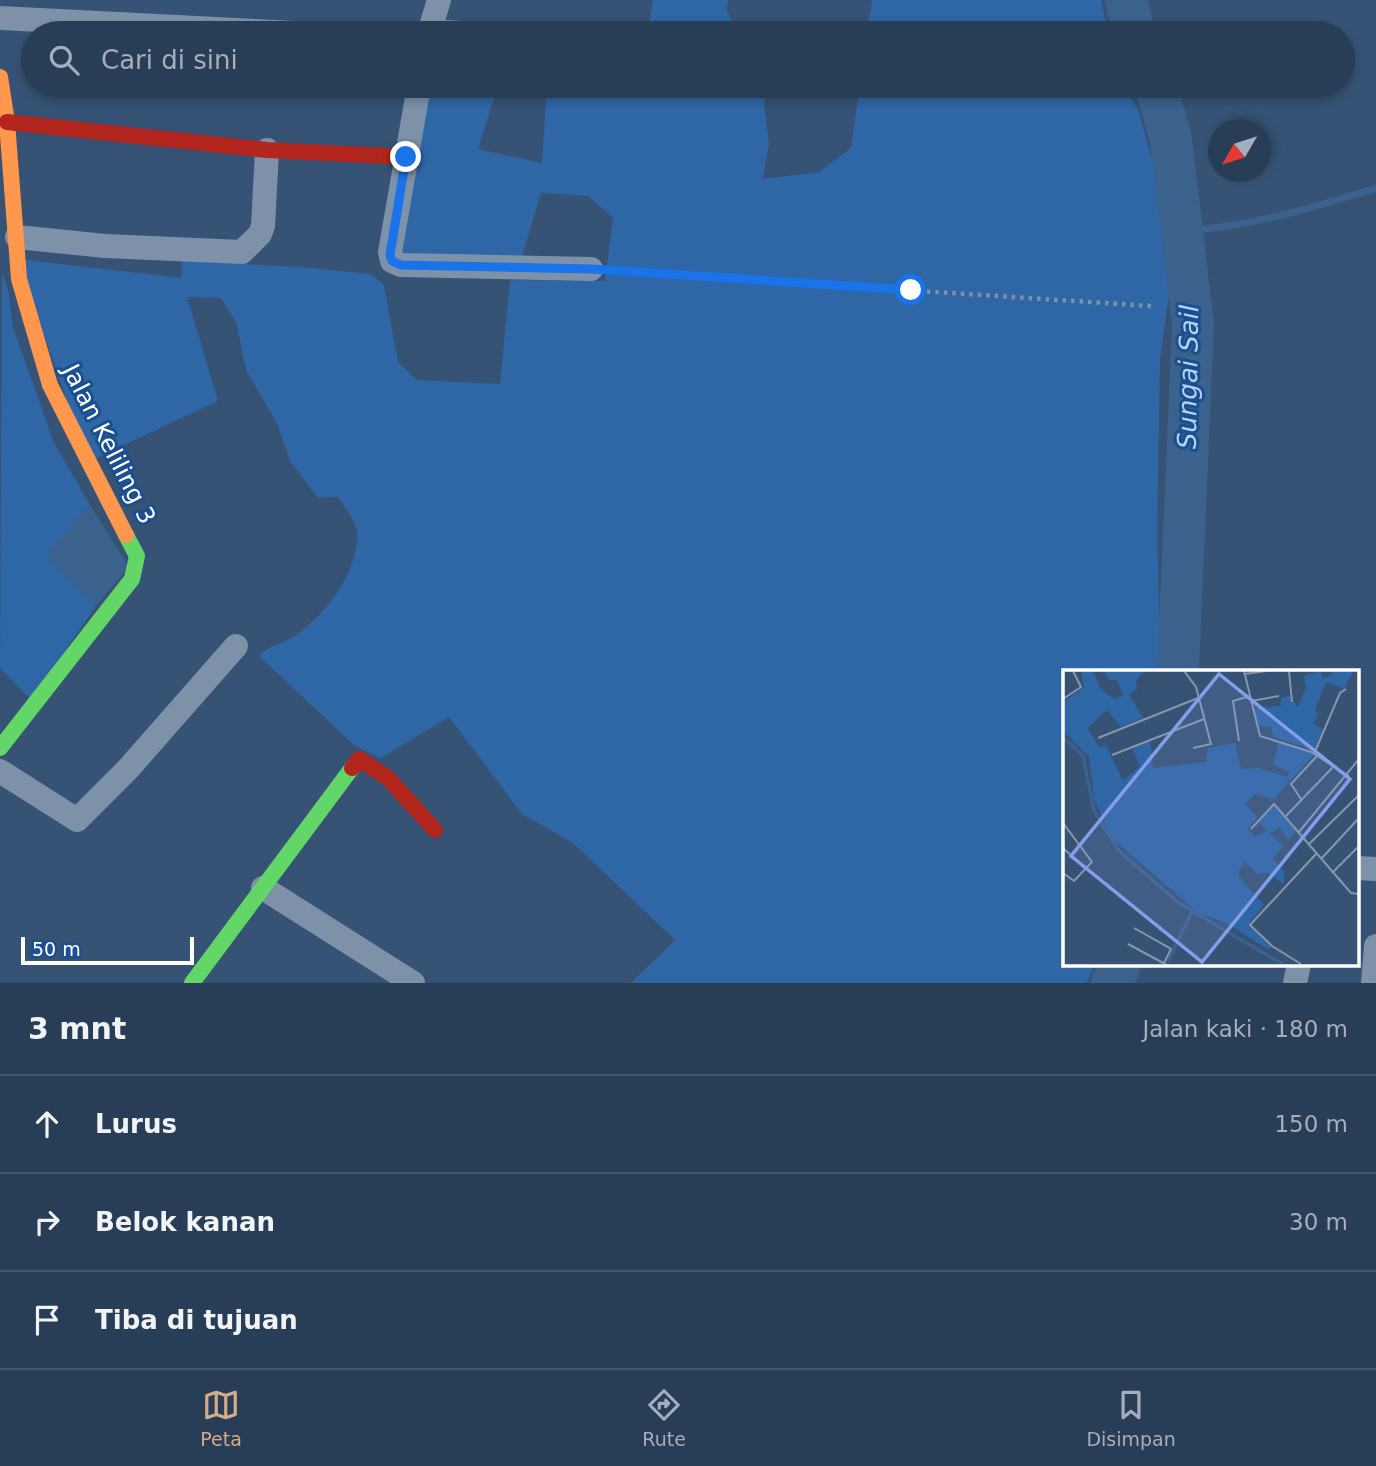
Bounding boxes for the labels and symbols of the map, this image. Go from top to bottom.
north arrow [1208,119,1271,182]
route end [390,141,421,172]
route start [895,274,926,305]
water label: Sungai Sail [1172,304,1204,449]
street label: Jalan Keliling 3 [56,358,161,528]
inset map [1063,670,1358,965]
scale bar [21,934,194,966]

